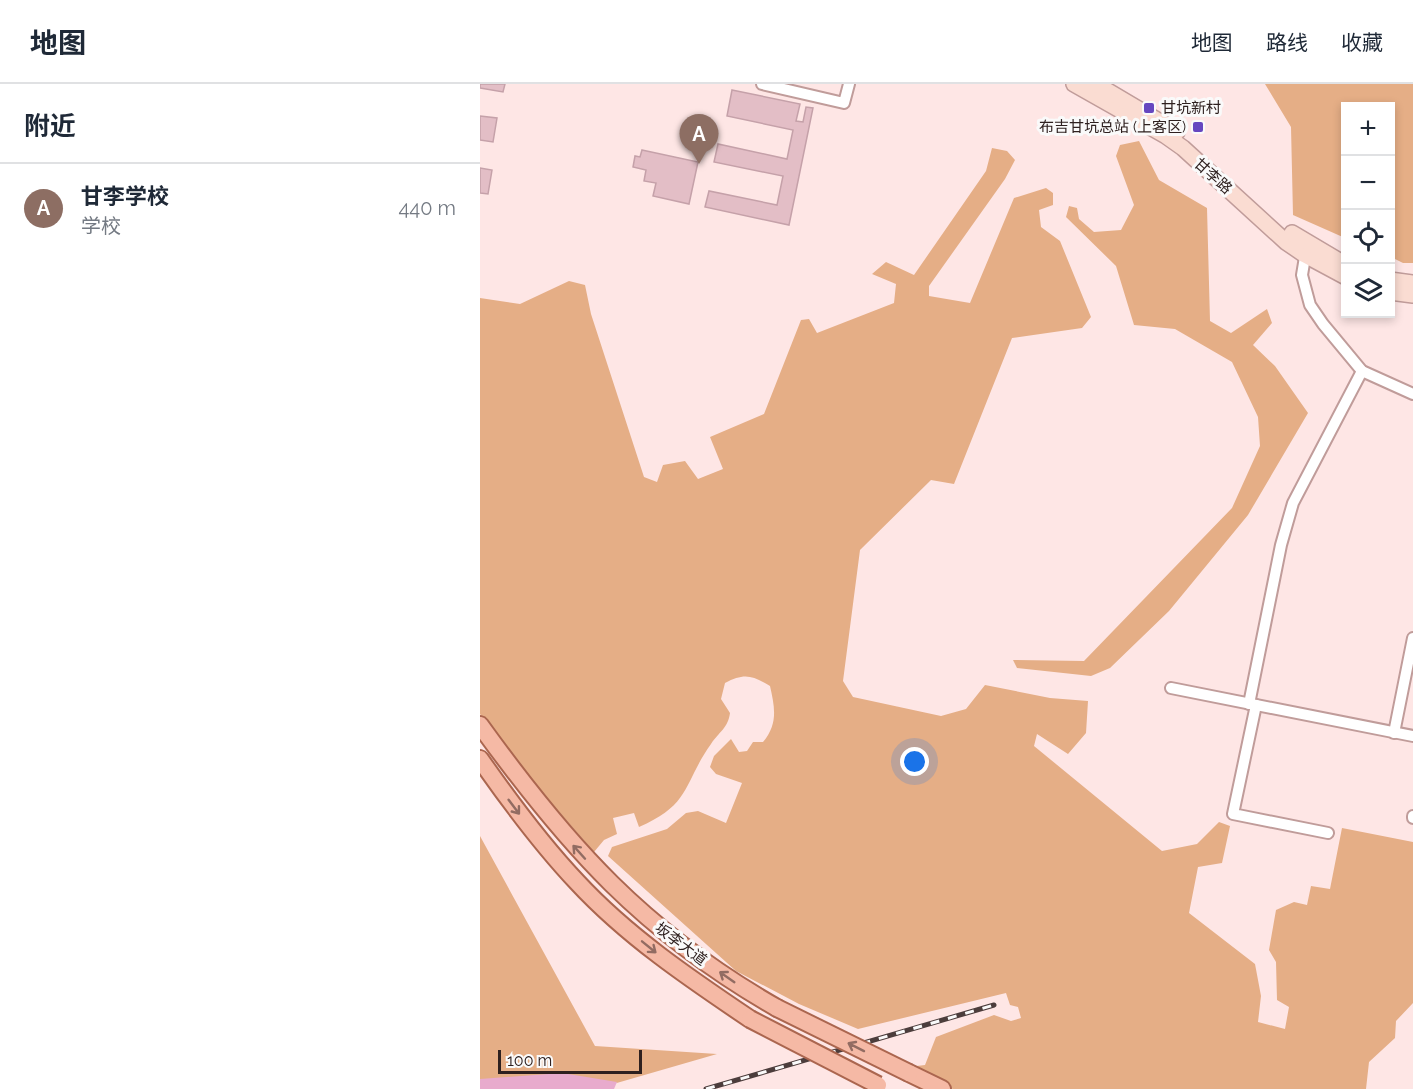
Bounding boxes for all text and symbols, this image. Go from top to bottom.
text: 地图 [30,27,86,60]
text: 地图 [1191,30,1233,55]
text: 路线 [1266,30,1308,55]
text: 收藏 [1341,30,1383,55]
place label: 甘坑新村 [1161,99,1221,117]
marker: 甘坑新村 [1142,101,1156,115]
map controls [1341,102,1395,318]
button: + [1341,102,1395,156]
text: 附近 [24,111,76,141]
pin: A [680,115,718,164]
place label: 布吉甘坑总站 (上客区) [1039,118,1186,136]
marker: 布吉甘坑总站 (上客区) [1191,120,1205,134]
street label: 甘李路 [1190,154,1236,198]
button: − [1341,156,1395,210]
text: 甘李学校 [81,183,169,209]
text: A [37,196,50,220]
text: 440 m [398,196,456,220]
button: locate [1341,210,1395,264]
text: 学校 [81,214,121,238]
button: layers [1341,264,1395,318]
your location [900,747,929,776]
one-way arrow [507,799,520,815]
one-way arrow [572,844,586,859]
street label: 坂李大道 [652,919,710,969]
one-way arrow [641,940,656,954]
one-way arrow [719,971,736,983]
one-way arrow [848,1041,866,1052]
scale bar [498,1047,642,1074]
text: 100 m [507,1051,552,1070]

